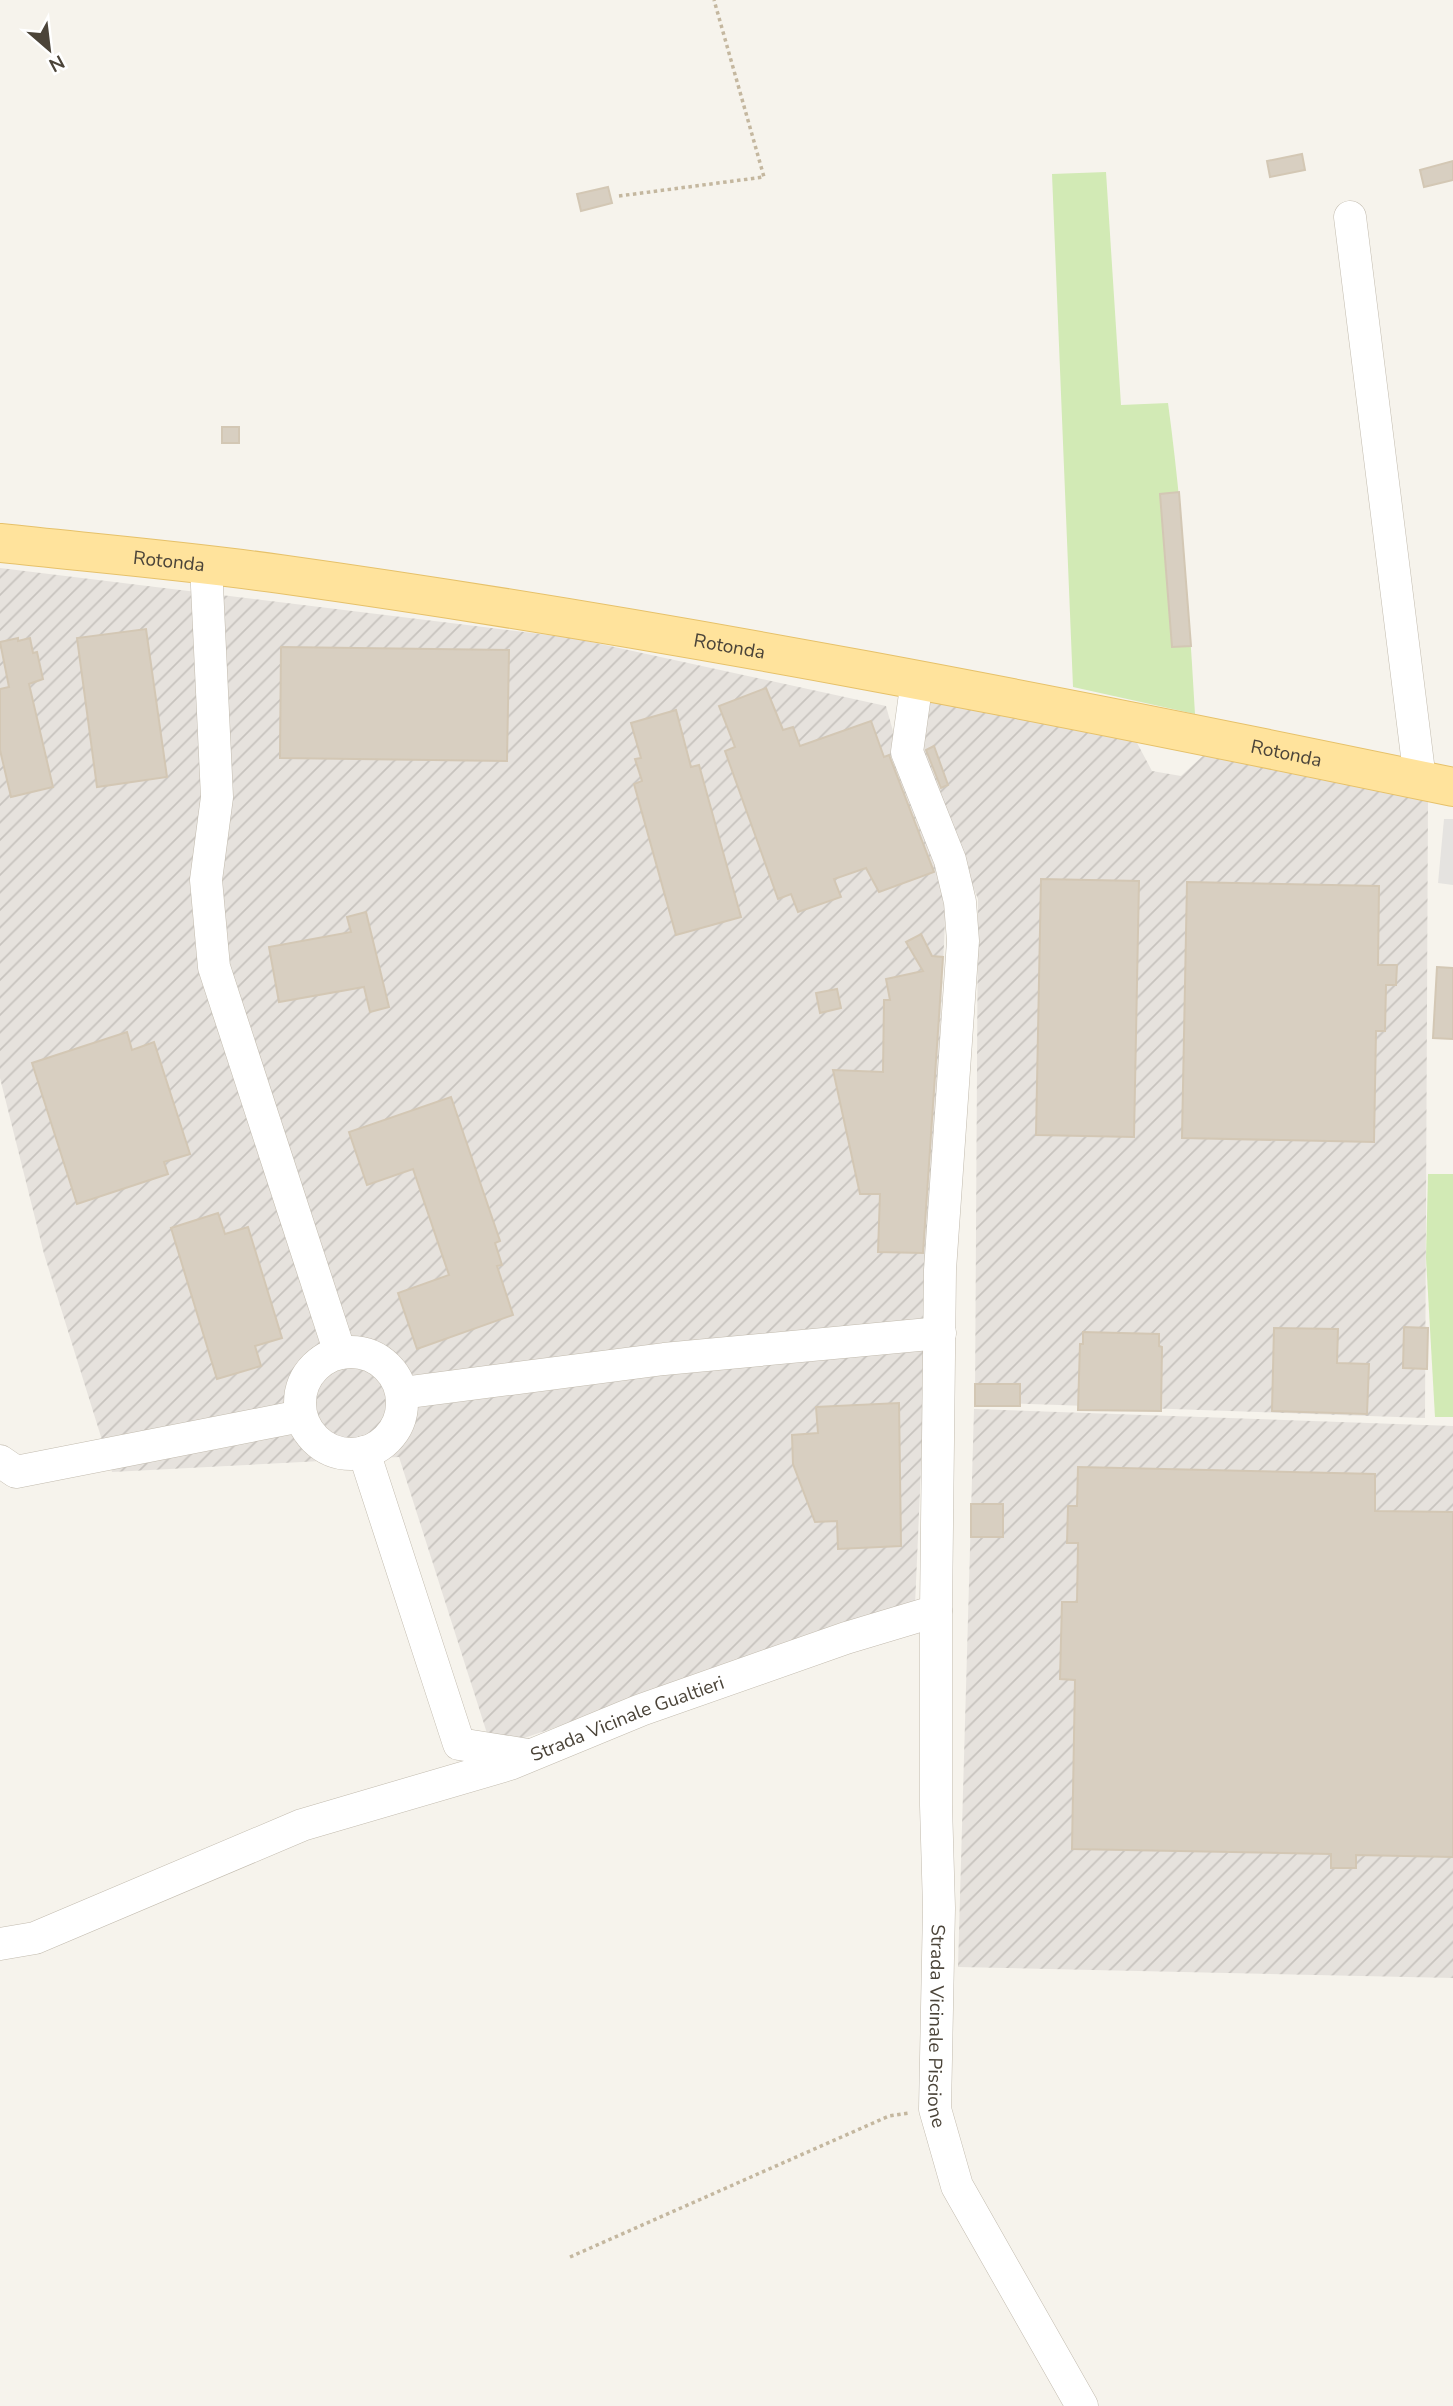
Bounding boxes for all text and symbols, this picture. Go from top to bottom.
north arrow [14,14,84,84]
text: N [44,48,69,78]
street label: Rotonda [132,545,206,578]
street label: Rotonda [692,628,767,666]
street label: Rotonda [1248,734,1324,774]
street label: Strada Vicinale Gualtieri [527,1670,728,1768]
street label: Strada Vicinale Piscione [921,1924,952,2131]

